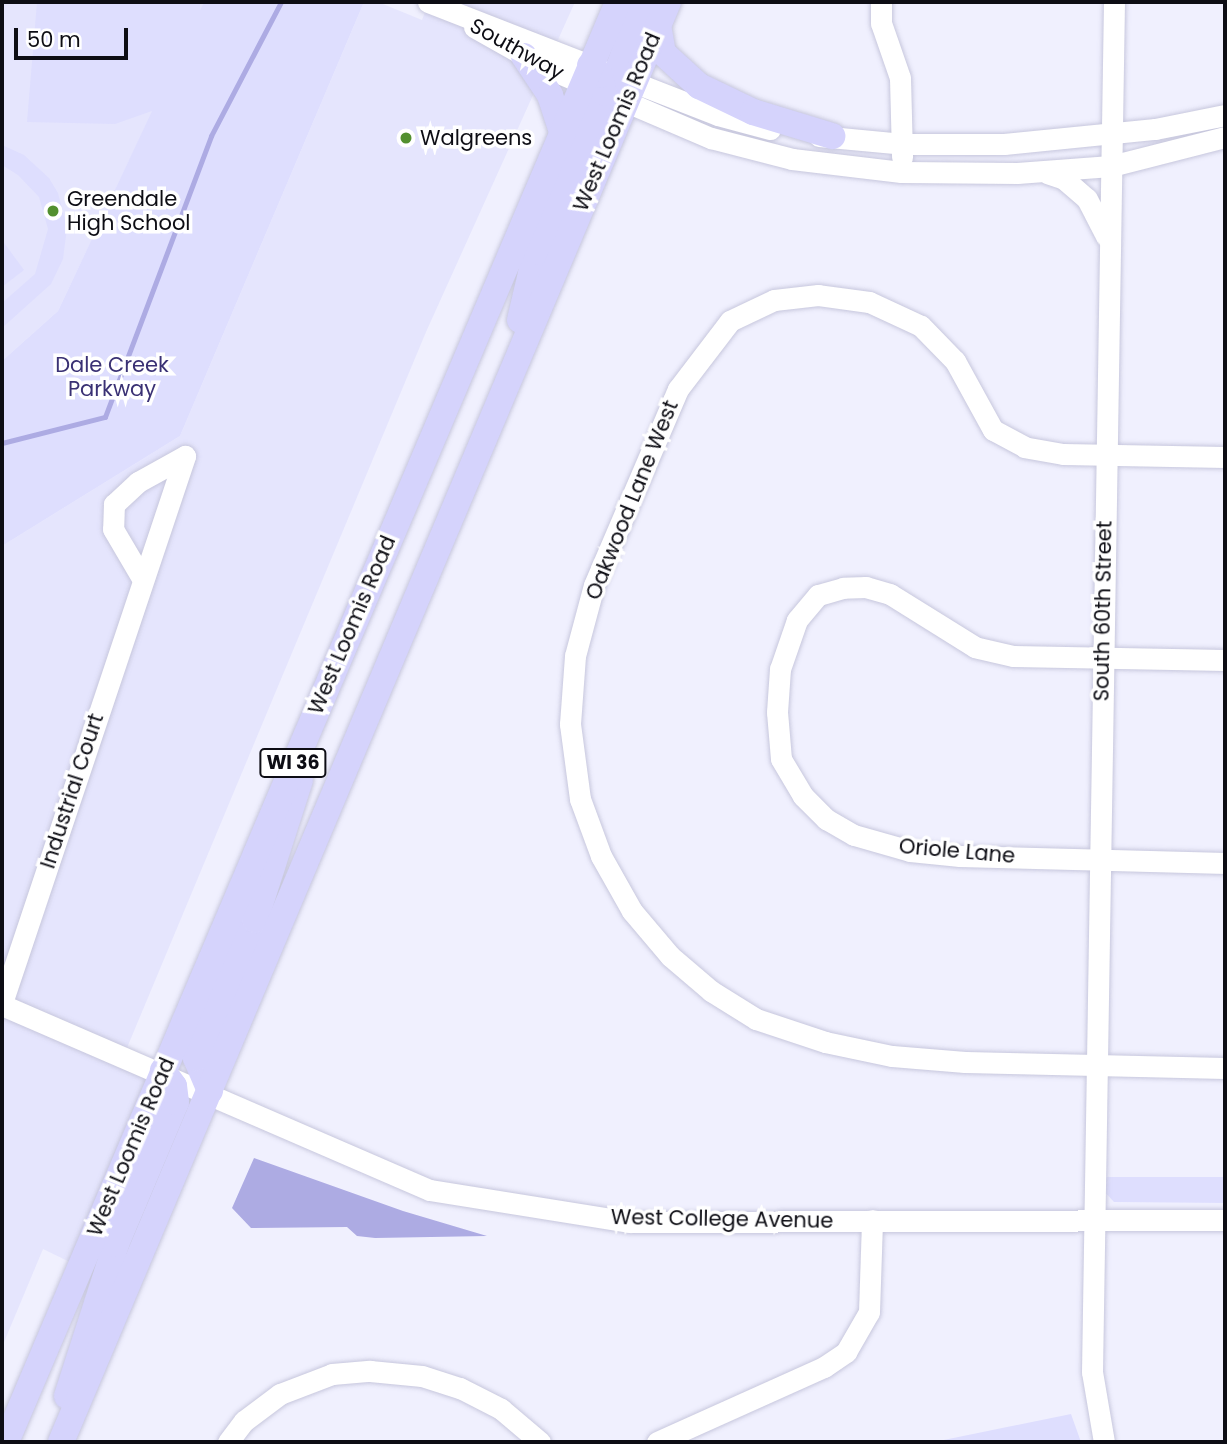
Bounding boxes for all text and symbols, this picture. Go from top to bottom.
street label: Southway [466,13,568,85]
scale bar [18,14,131,58]
text: 50 m [27,25,81,54]
street label: West Loomis Road [568,29,666,215]
place label: Walgreens [420,125,532,151]
marker: Walgreens [398,130,414,146]
place label: Greendale High School [67,186,191,236]
marker: Greendale High School [45,203,61,219]
park label: Dale Creek Parkway [55,352,169,402]
street label: Oakwood Lane West [580,397,684,603]
street label: South 60th Street [1089,520,1117,702]
street label: West Loomis Road [303,532,401,718]
street label: Industrial Court [35,710,109,872]
road number: WI 36 [258,748,328,778]
street label: Oriole Lane [898,833,1016,869]
street label: West Loomis Road [82,1054,180,1240]
street label: West College Avenue [611,1204,833,1234]

